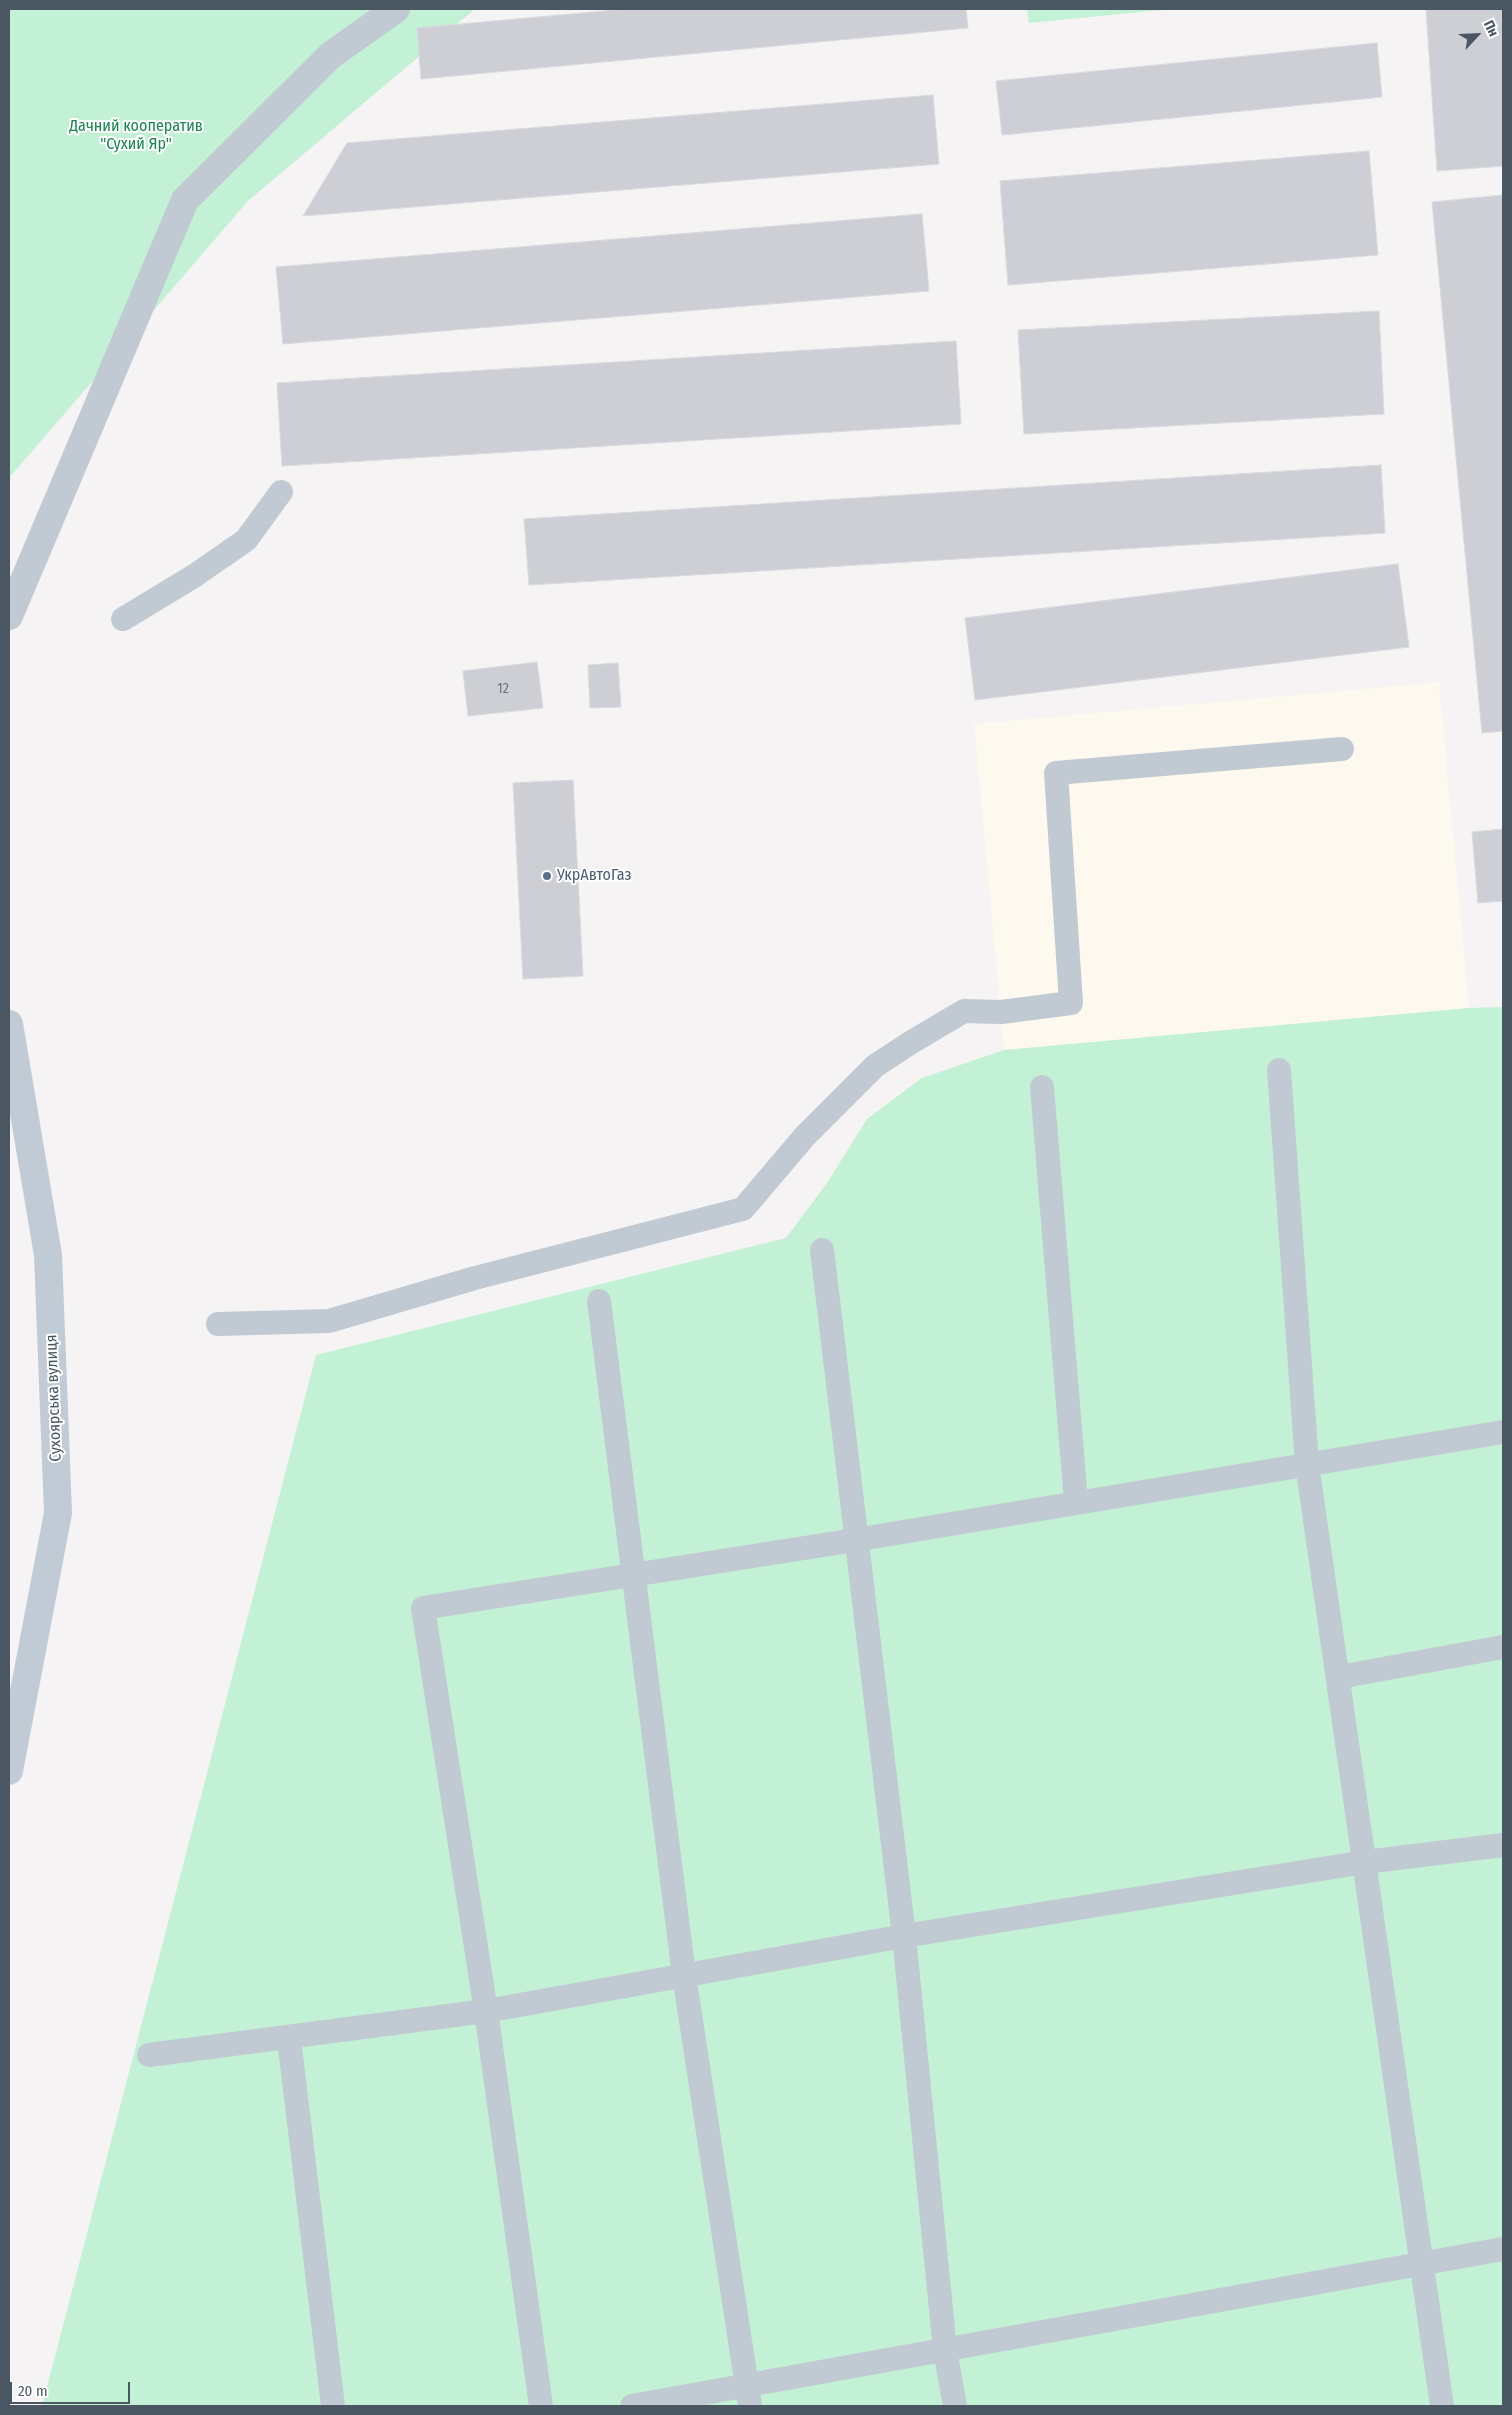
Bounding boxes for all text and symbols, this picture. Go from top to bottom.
north arrow [1452,10,1502,60]
text: Пн [1480,18,1502,39]
park label: Дачний кооператив "Сухий Яр" [69,117,203,155]
house number: 12 [497,681,509,697]
place label: УкрАвтоГаз [557,866,632,886]
marker: УкрАвтоГаз [541,870,553,882]
street label: Сухоярська вулиця [42,1334,66,1462]
scale bar [12,2372,132,2404]
text: 20 m [18,2382,48,2400]

